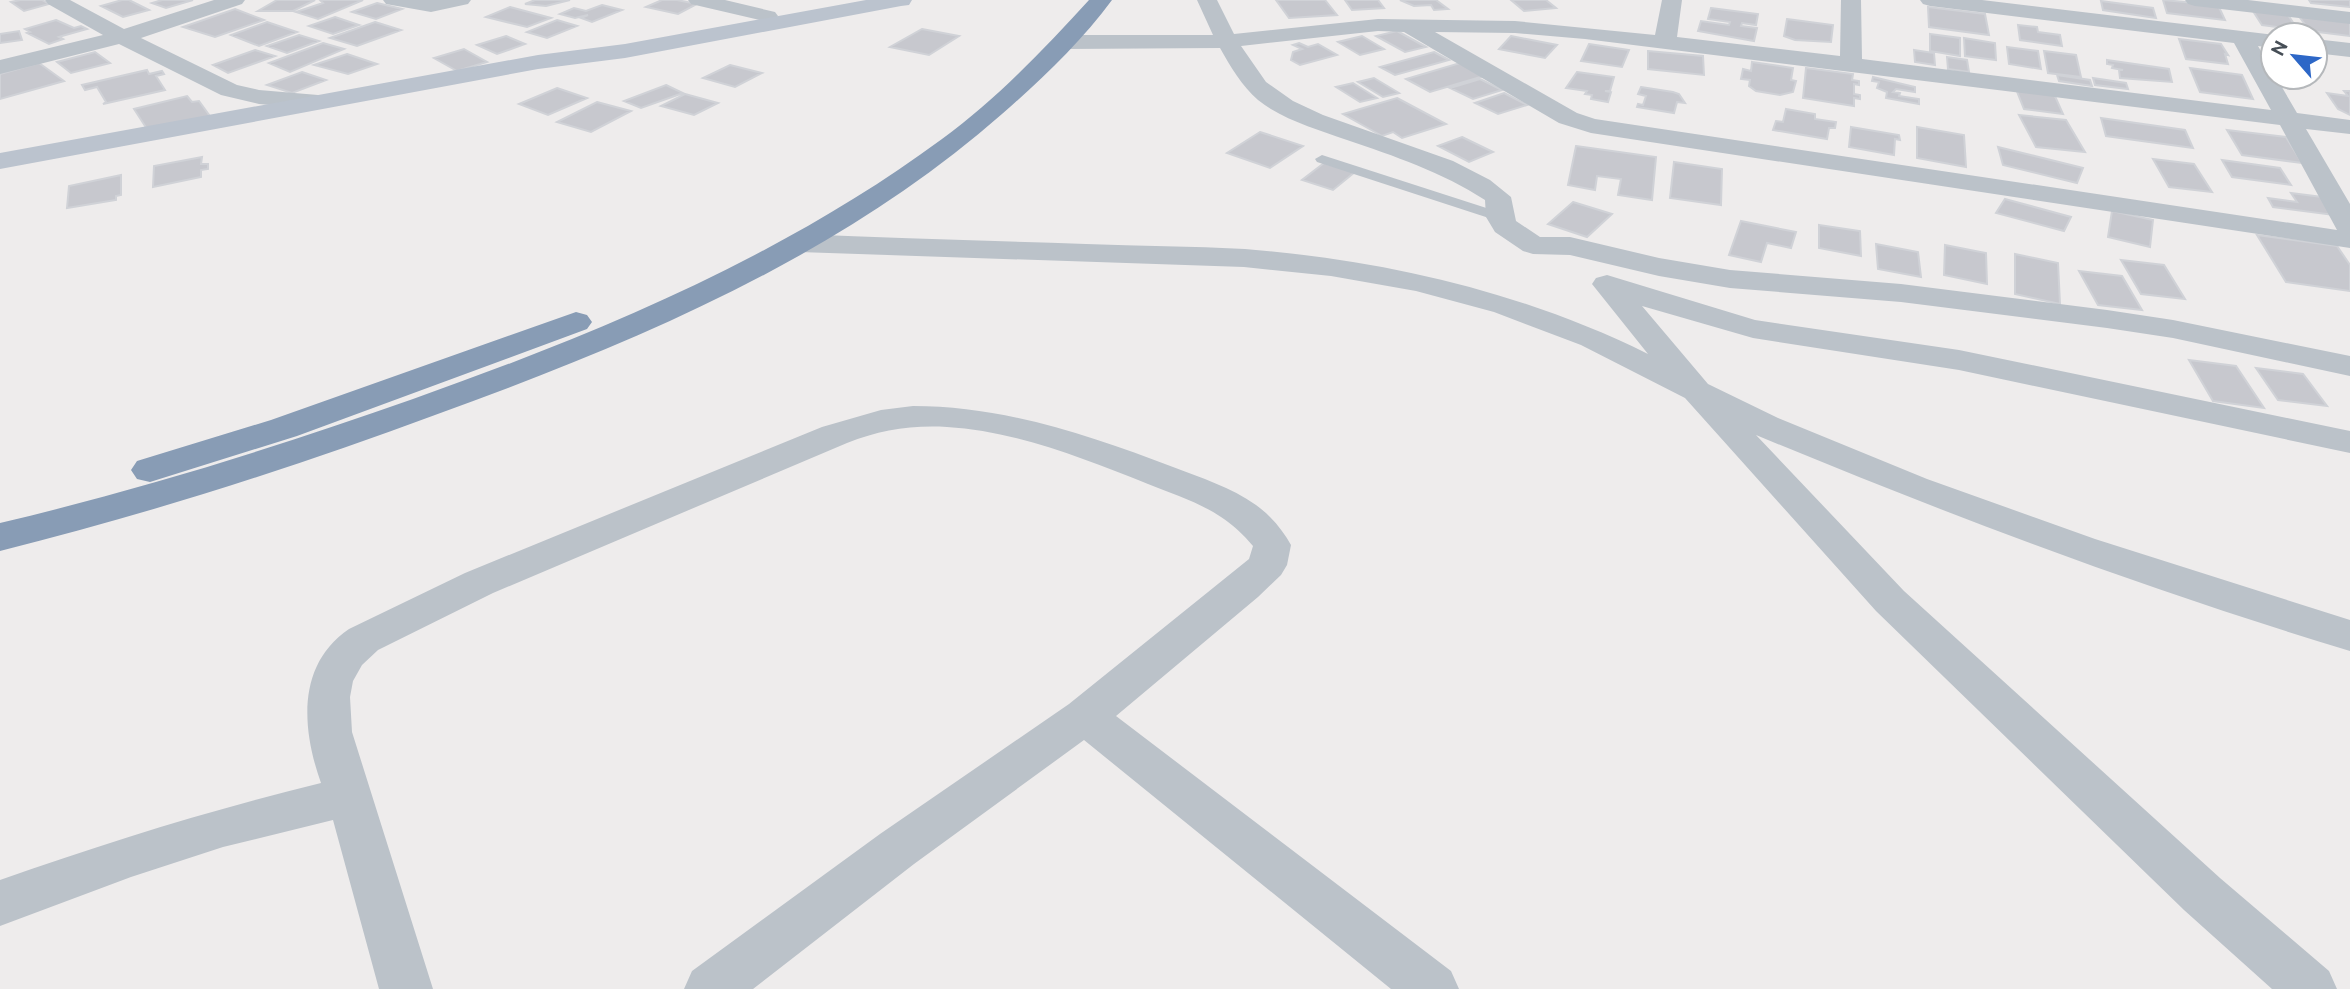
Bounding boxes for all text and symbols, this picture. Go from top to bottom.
north arrow [2259,21,2329,91]
text: N [2266,37,2292,59]

